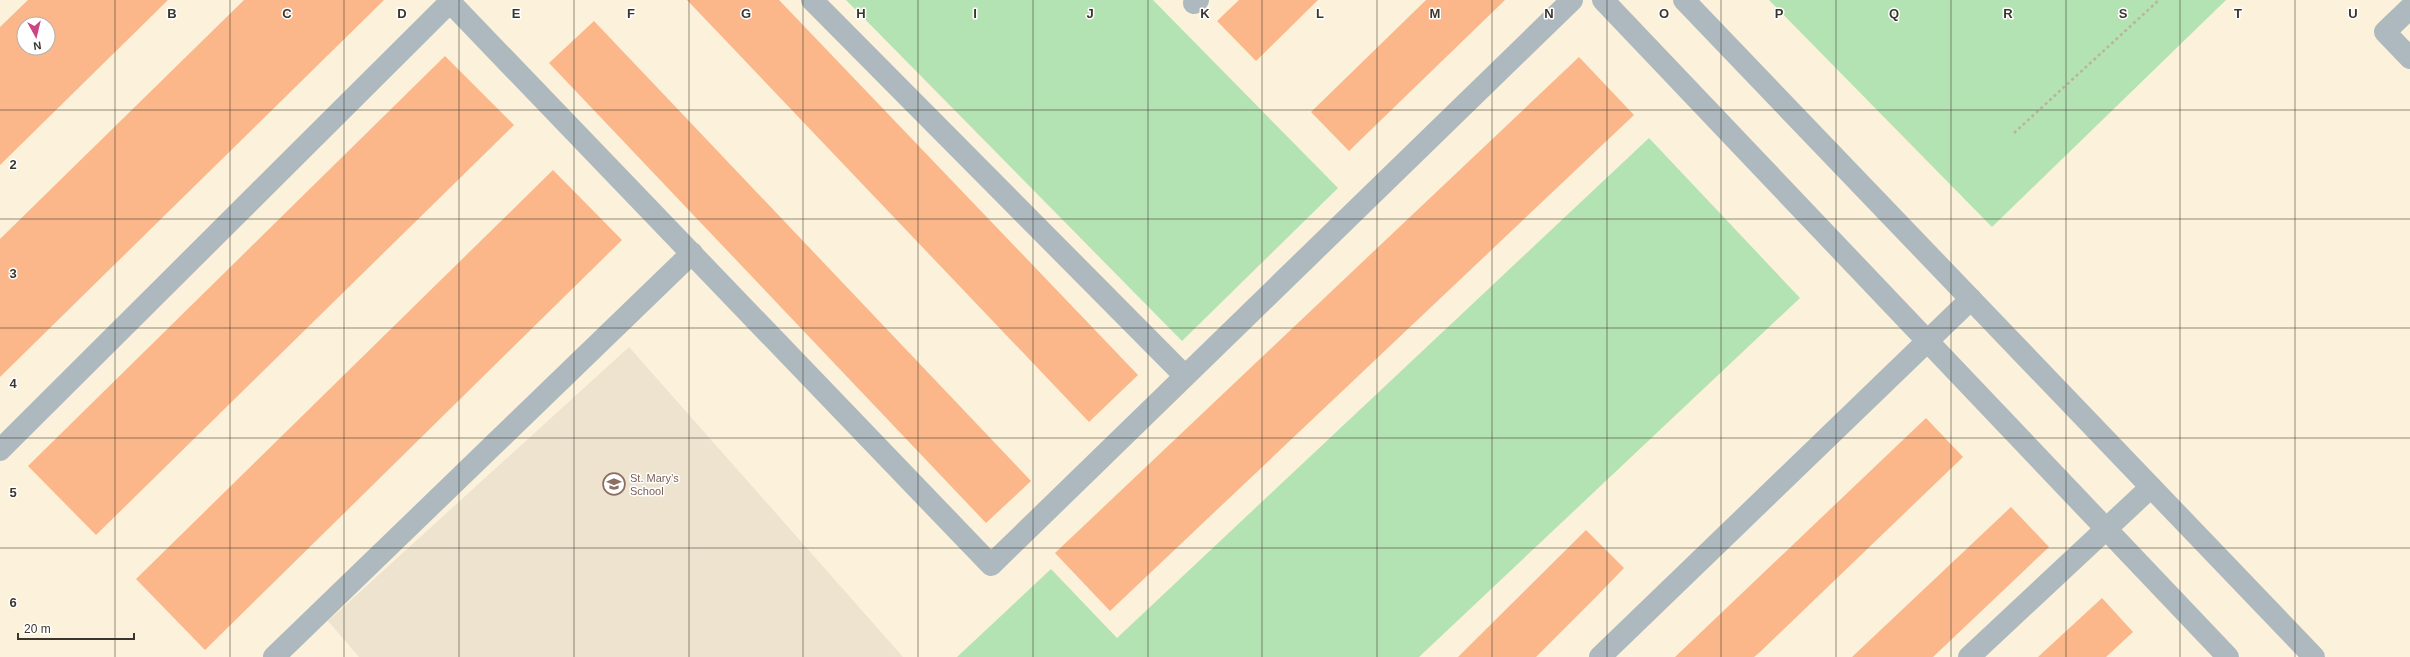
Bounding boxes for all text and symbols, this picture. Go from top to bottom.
text: B [167,6,177,21]
text: C [282,6,292,21]
text: D [397,6,407,21]
text: E [512,6,521,21]
text: F [627,6,635,21]
text: G [741,6,751,21]
text: H [856,6,866,21]
text: I [973,6,977,21]
text: J [1086,6,1094,21]
text: K [1200,6,1210,21]
text: L [1316,6,1324,21]
text: M [1430,6,1440,21]
text: N [1544,6,1554,21]
text: O [1659,6,1669,21]
text: P [1775,6,1784,21]
text: Q [1889,6,1899,21]
text: R [2003,6,2013,21]
text: S [2119,6,2128,21]
text: T [2234,6,2242,21]
text: U [2348,6,2358,21]
north arrow [16,16,56,56]
text: N [33,39,42,52]
text: 2 [9,157,17,172]
text: 3 [9,266,17,281]
text: 4 [9,376,17,391]
school or university icon: St. Mary’s School [601,471,627,497]
place label: St. Mary’s School [630,472,679,497]
text: 5 [9,485,17,500]
text: 6 [9,595,17,610]
scale bar [18,615,134,641]
text: 20 m [24,622,51,636]

